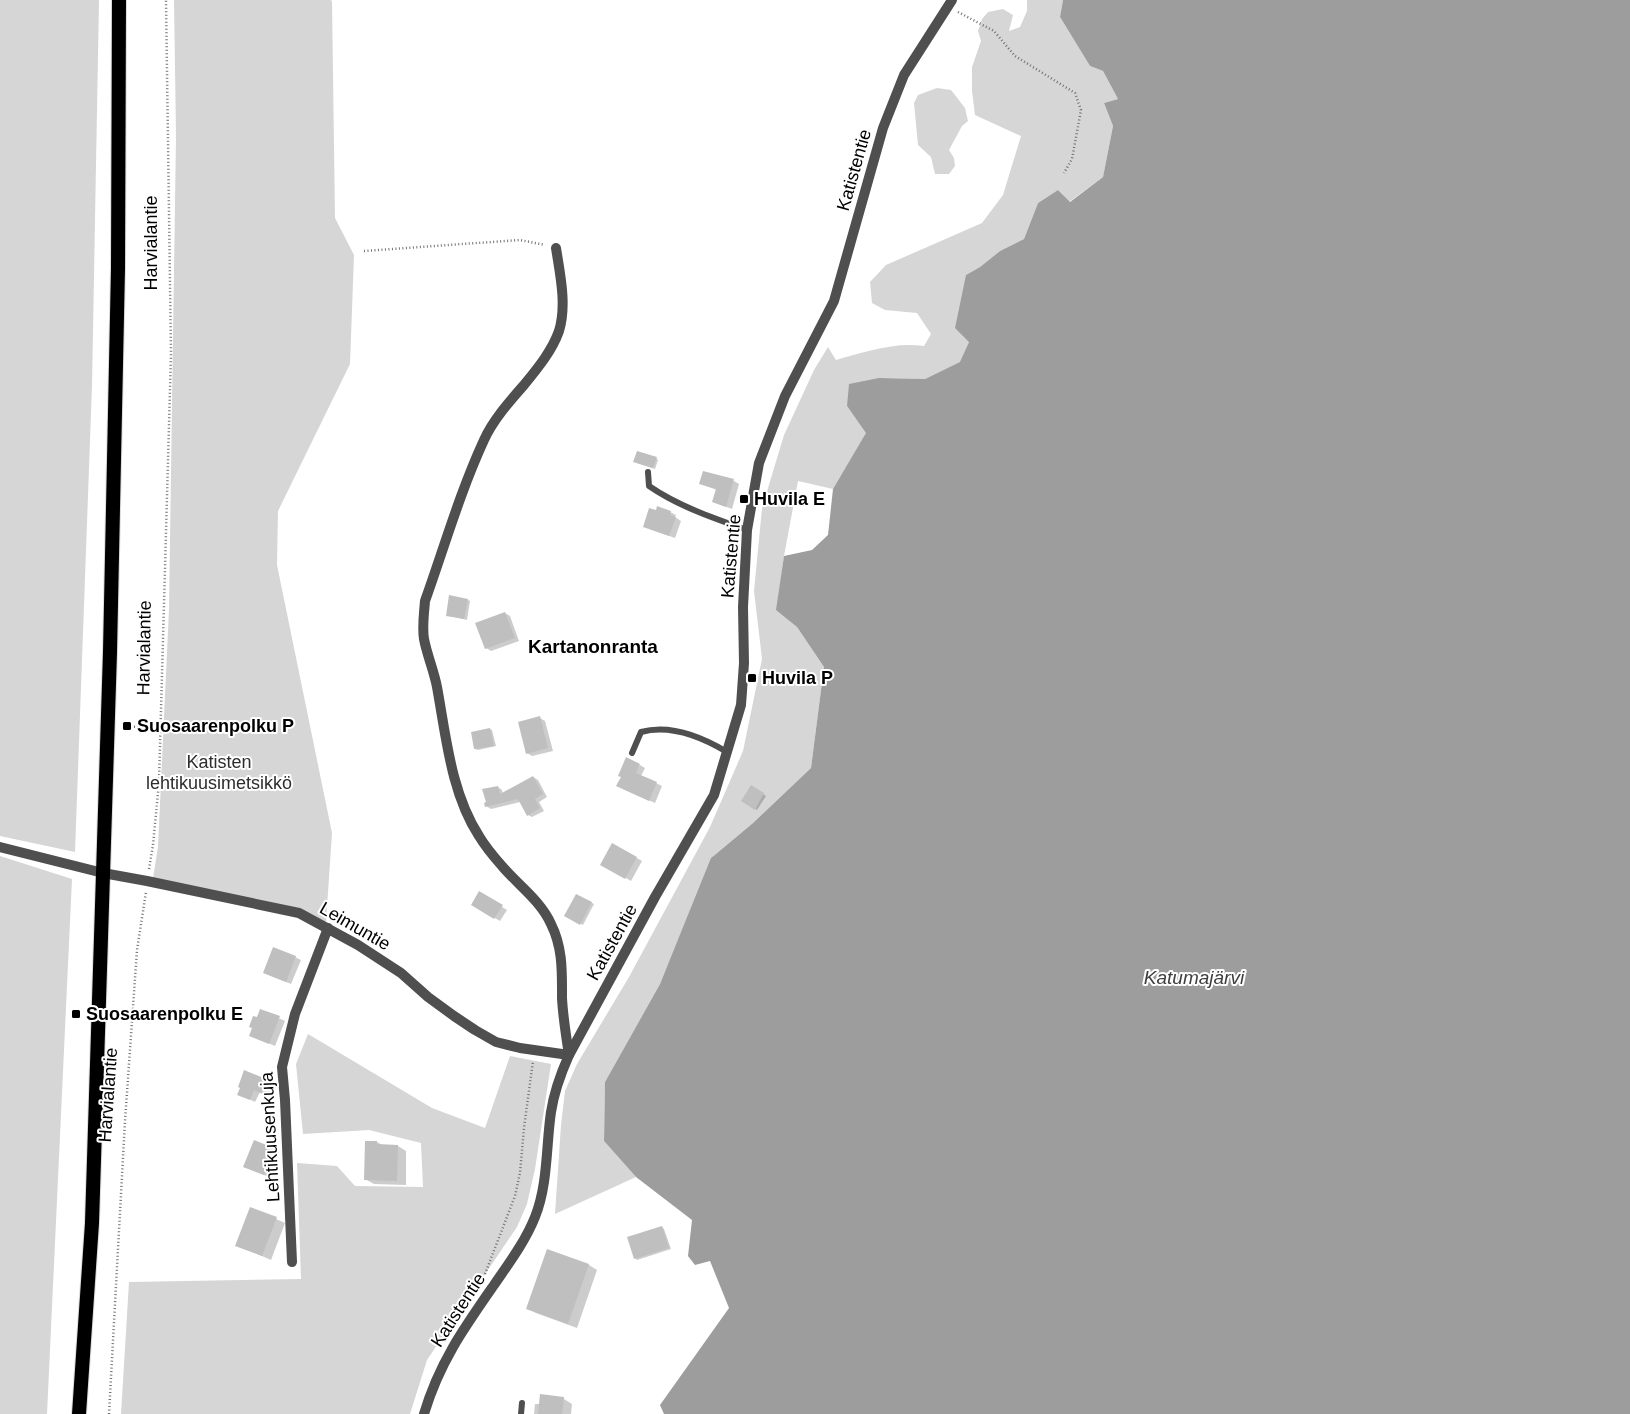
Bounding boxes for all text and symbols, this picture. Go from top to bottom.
street label: Katistentie [833,127,875,213]
street label: Harvialantie [141,195,161,291]
place label: Huvila E [754,489,825,509]
marker: Huvila E [738,493,750,505]
street label: Katistentie [717,513,745,599]
street label: Harvialantie [133,600,155,696]
district label: Kartanonranta [528,636,658,657]
place label: Huvila P [762,668,833,688]
marker: Huvila P [746,672,758,684]
place label: Suosaarenpolku P [137,716,294,736]
marker: Suosaarenpolku P [121,720,133,732]
park label: Katisten lehtikuusimetsikkö [146,752,292,793]
street label: Leimuntie [316,898,394,954]
street label: Katistentie [583,900,641,984]
water label: Katumajärvi [1144,967,1245,988]
place label: Suosaarenpolku E [86,1004,243,1024]
marker: Suosaarenpolku E [70,1008,82,1020]
street label: Harvialantie [95,1047,121,1143]
street label: Lehtikuusenkuja [257,1071,283,1202]
street label: Katistentie [427,1269,489,1351]

